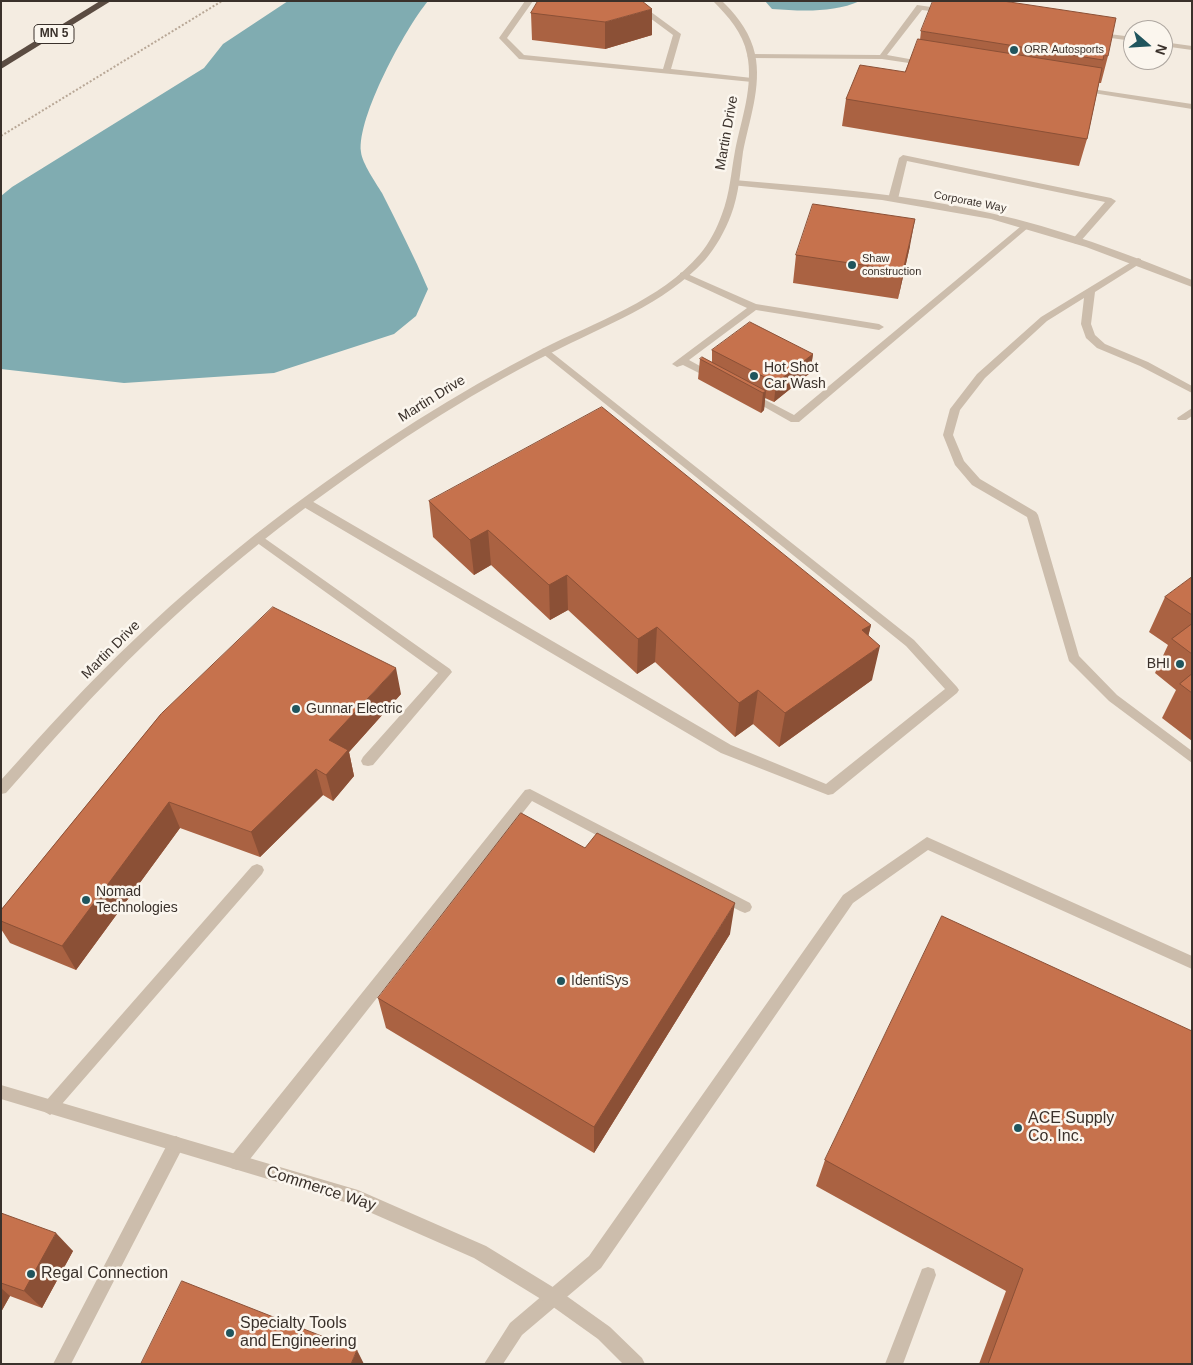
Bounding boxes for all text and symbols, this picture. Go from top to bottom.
north arrow [1123,20,1173,70]
road number: MN 5 [34,24,74,44]
text: N [1152,42,1170,57]
place label: ORR Autosports [1024,43,1104,57]
marker: ORR Autosports [1008,44,1020,56]
street label: Martin Drive [712,94,742,172]
street label: Corporate Way [933,189,1007,215]
place label: Shaw construction [862,252,921,278]
marker: Shaw construction [846,259,858,271]
place label: Hot Shot Car Wash [764,360,826,392]
marker: Hot Shot Car Wash [748,370,760,382]
street label: Martin Drive [396,372,468,426]
street label: Martin Drive [78,617,144,683]
place label: BHI [1147,656,1170,672]
marker: BHI [1174,658,1186,670]
place label: Gunnar Electric [306,701,402,717]
marker: Gunnar Electric [290,703,302,715]
place label: Nomad Technologies [96,884,178,916]
marker: Nomad Technologies [80,894,92,906]
place label: IdentiSys [571,973,629,989]
marker: IdentiSys [555,975,567,987]
place label: ACE Supply Co. Inc. [1028,1109,1114,1147]
marker: ACE Supply Co. Inc. [1012,1122,1024,1134]
street label: Commerce Way [264,1162,378,1216]
place label: Regal Connection [41,1264,168,1284]
marker: Regal Connection [25,1268,37,1280]
place label: Specialty Tools and Engineering [240,1314,357,1352]
marker: Specialty Tools and Engineering [224,1327,236,1339]

